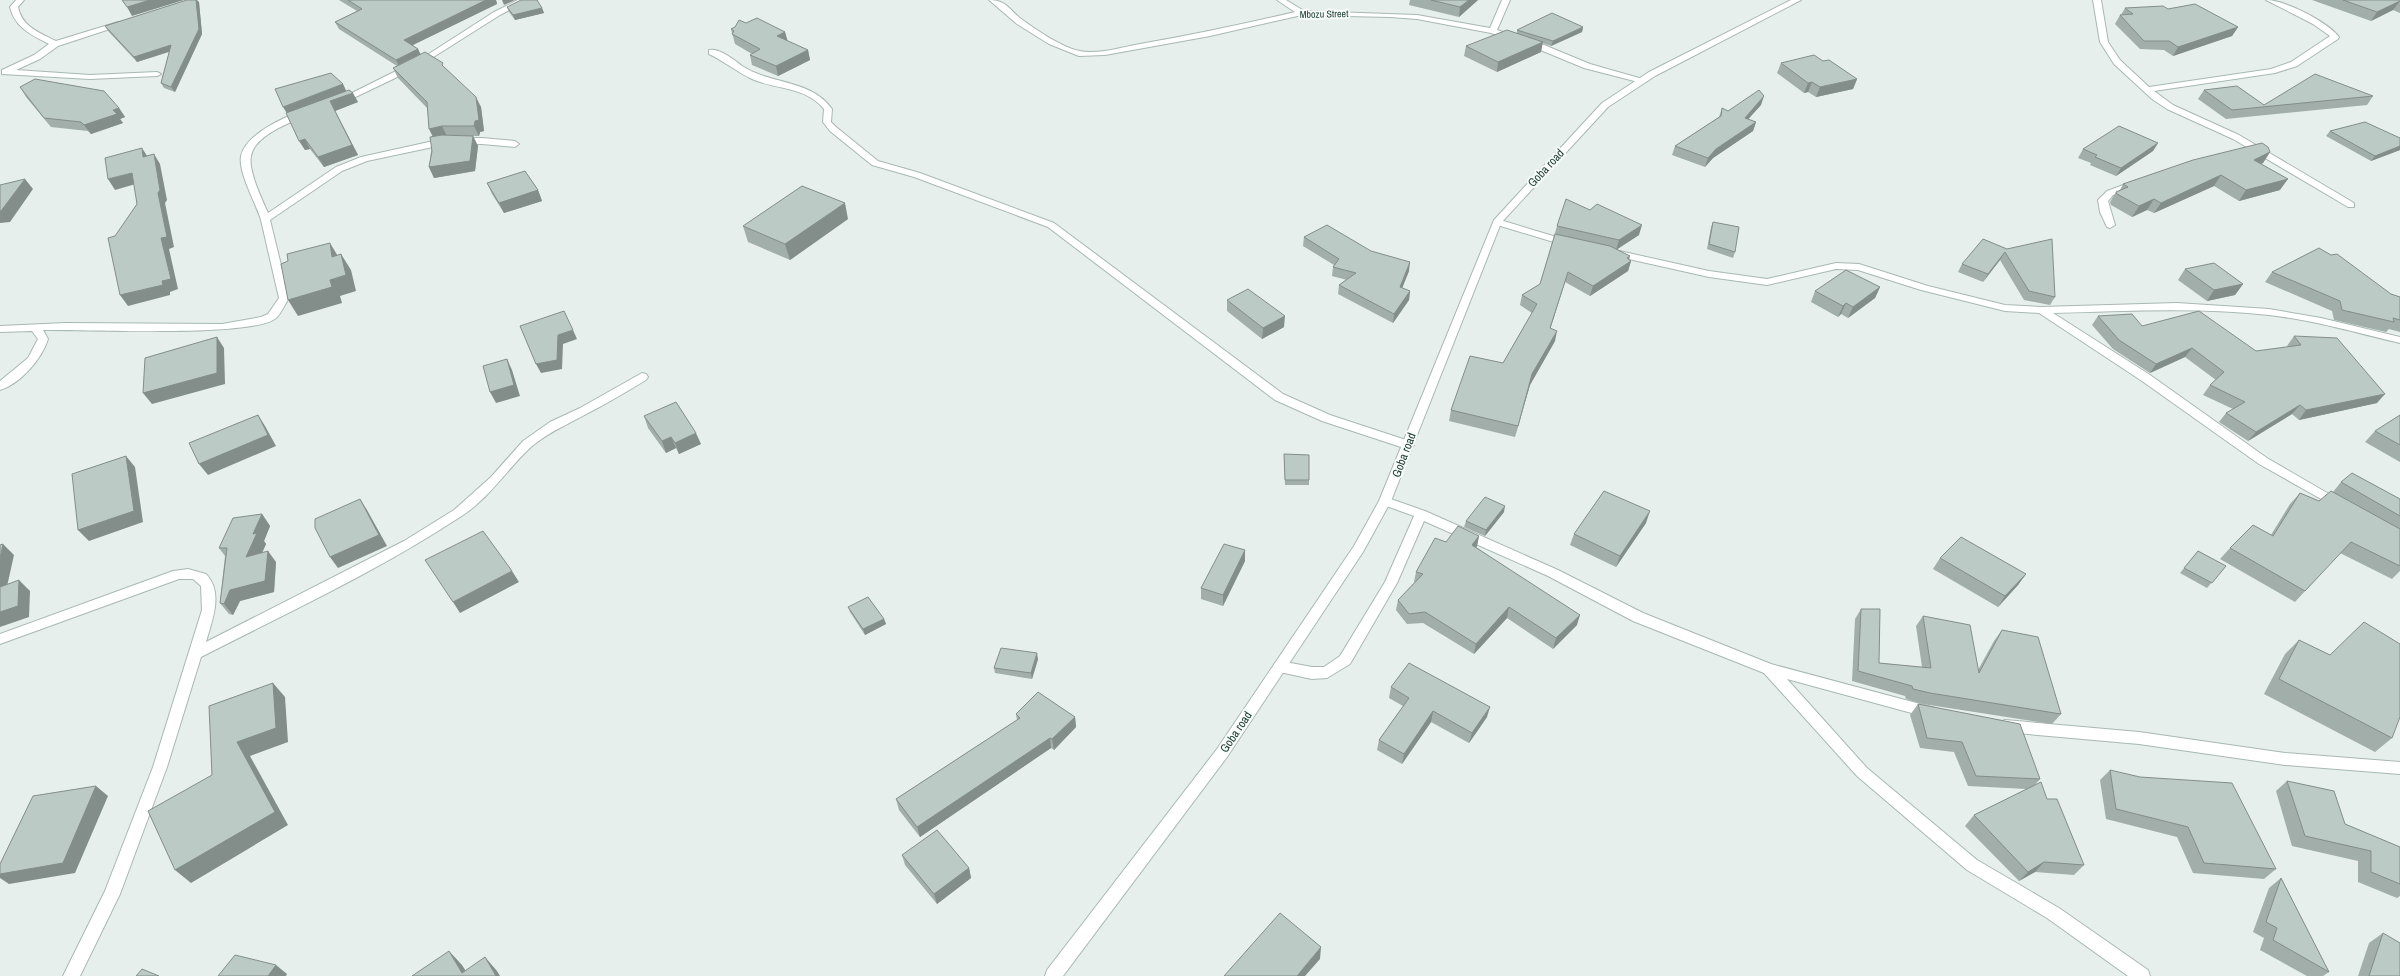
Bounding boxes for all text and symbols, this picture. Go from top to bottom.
street label: Mbozu Street [1299,7,1349,21]
street label: Goba road [1524,146,1568,190]
street label: Goba road [1388,430,1420,480]
street label: Goba road [1216,708,1256,756]

